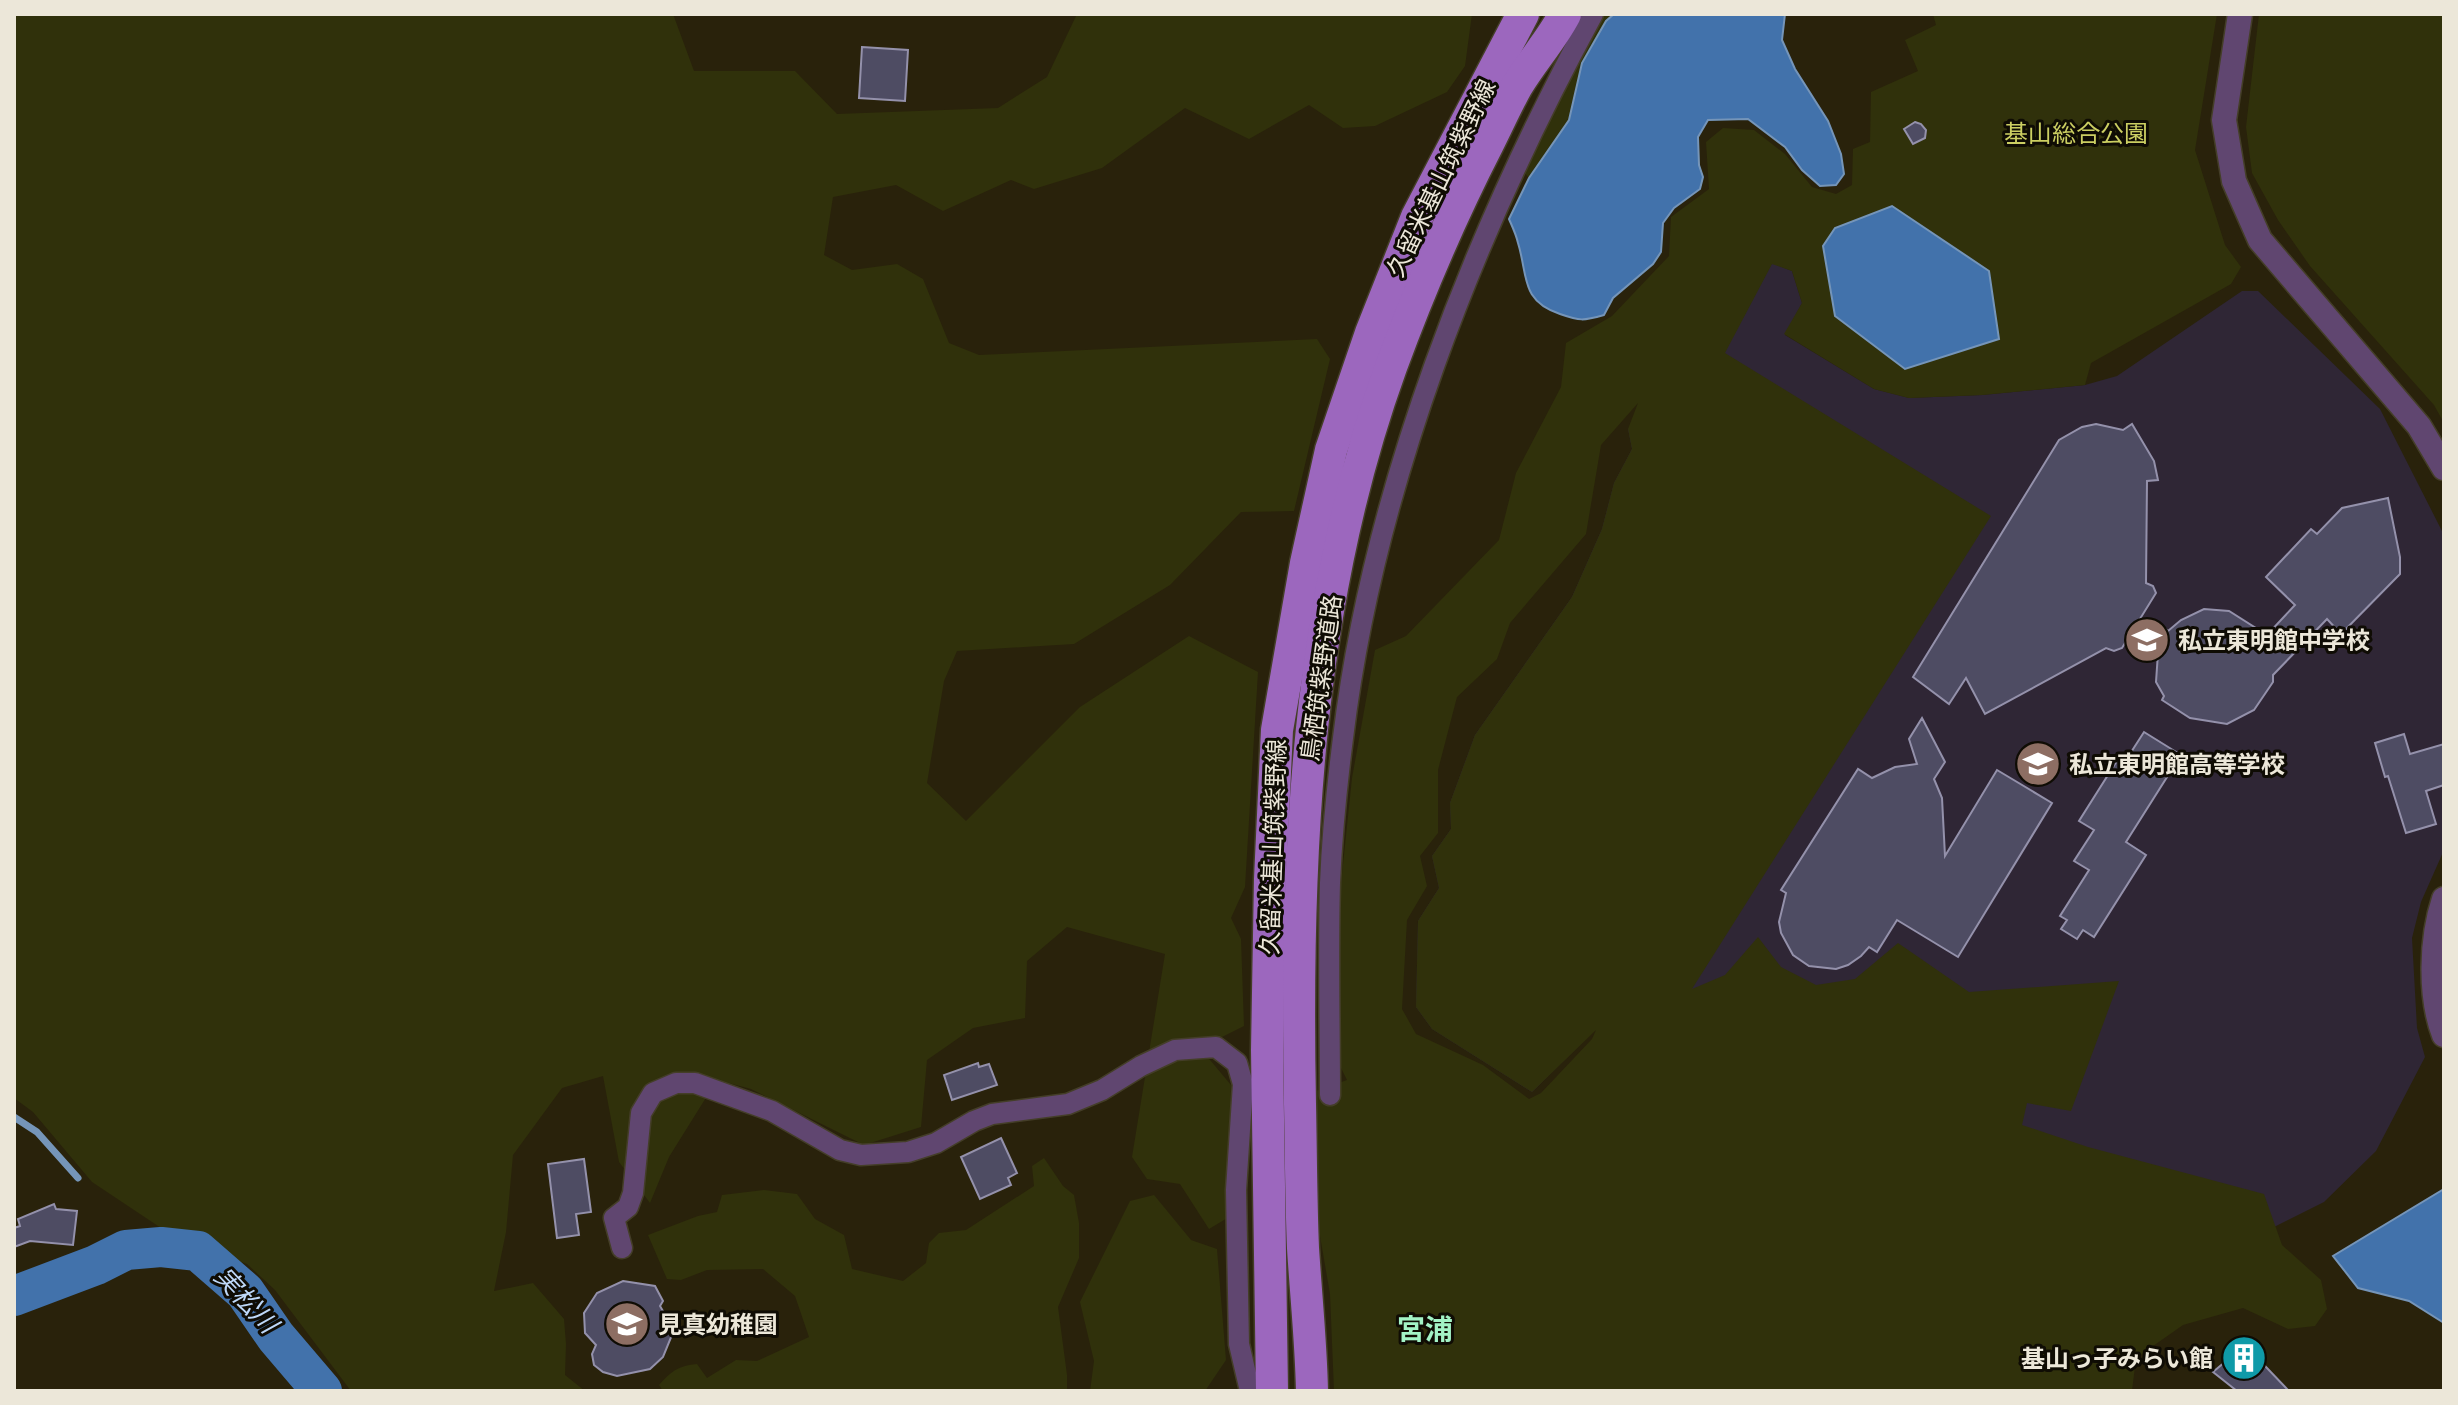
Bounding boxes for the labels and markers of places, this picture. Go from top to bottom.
school or university icon: 私立東明館中学校 [2123,616,2171,664]
place label: 私立東明館中学校 [2178,627,2370,654]
school or university icon: 私立東明館高等学校 [2014,740,2062,788]
place label: 私立東明館高等学校 [2069,751,2285,778]
school or university icon: 見真幼稚園 [603,1300,651,1348]
place label: 見真幼稚園 [658,1311,778,1338]
building icon: 基山っ子みらい館 [2220,1334,2268,1382]
place label: 基山っ子みらい館 [2021,1345,2213,1372]

